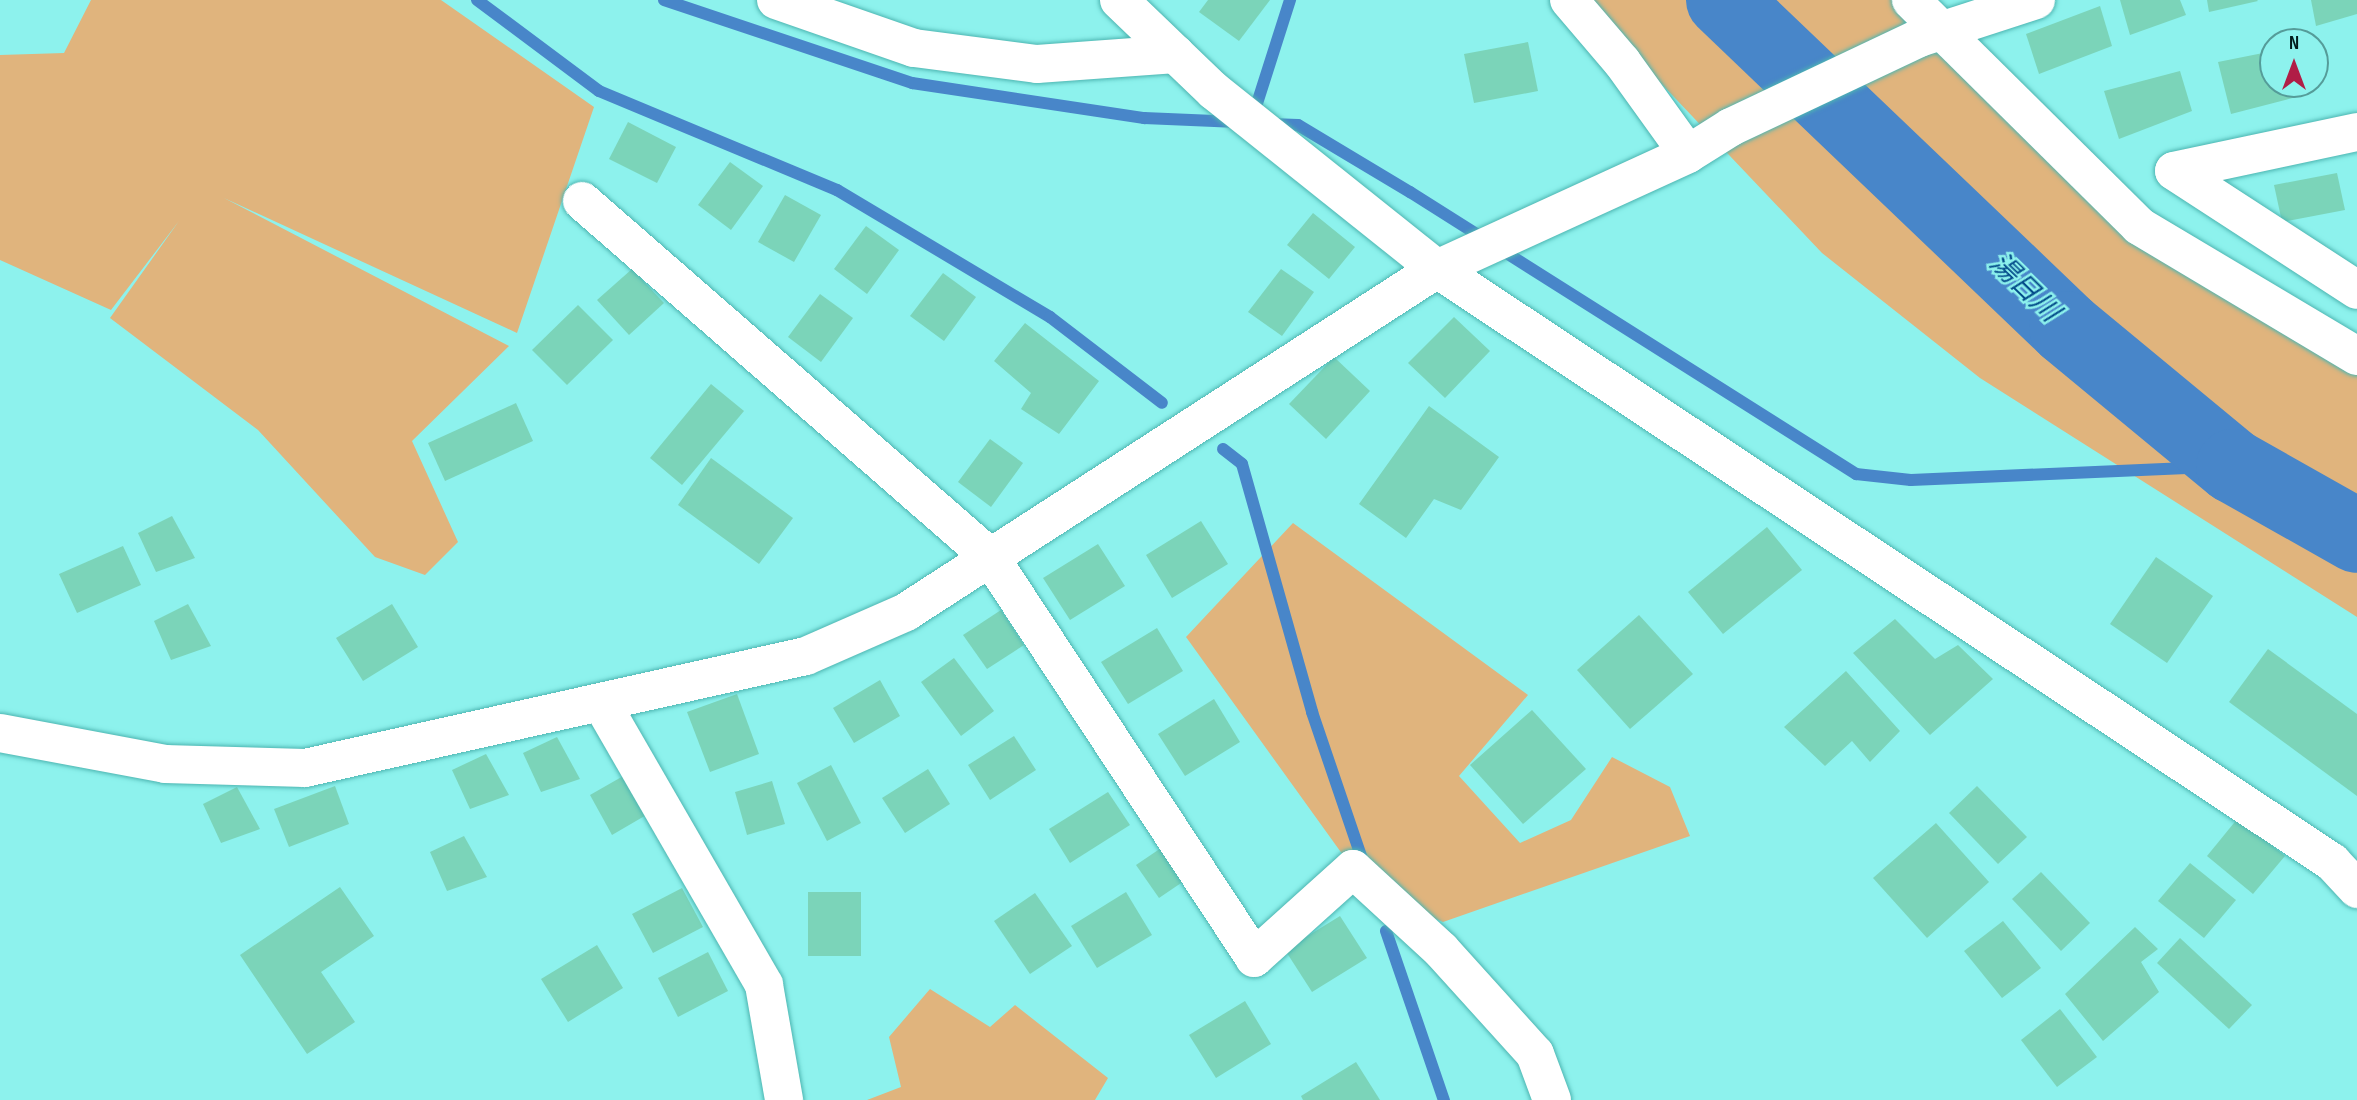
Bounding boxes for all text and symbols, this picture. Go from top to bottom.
north arrow [2259,28,2329,98]
text: N [2289,32,2299,55]
water label: 湯日川 [1982,247,2066,329]

